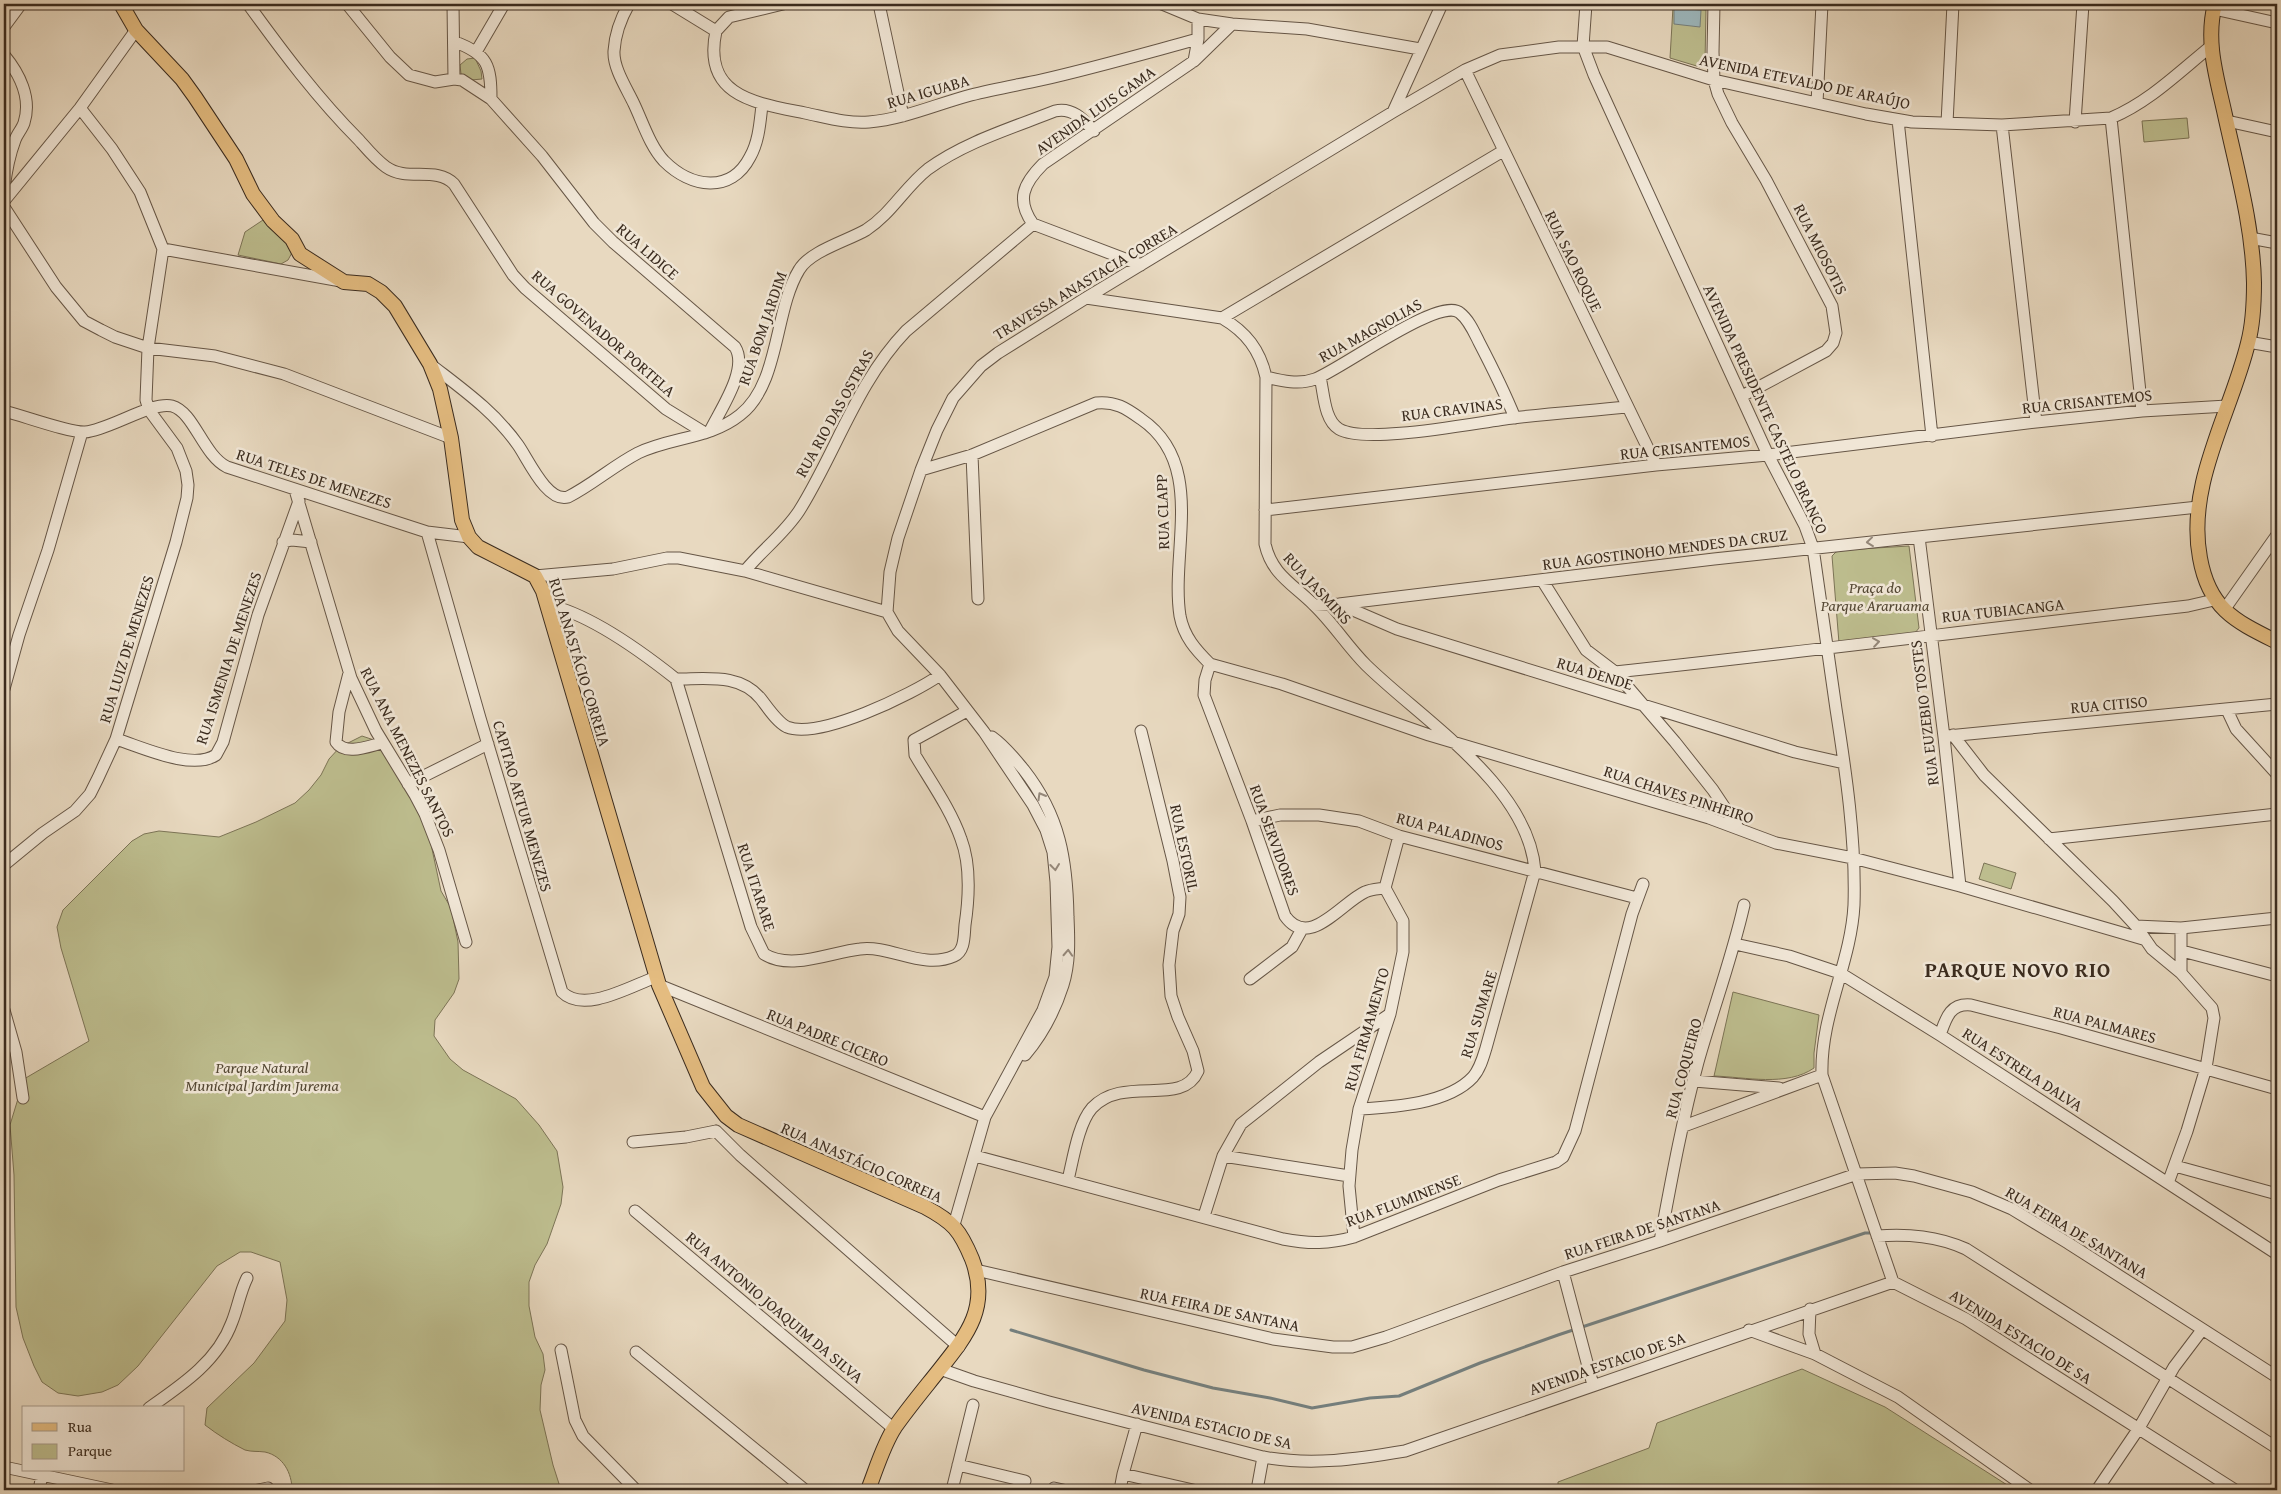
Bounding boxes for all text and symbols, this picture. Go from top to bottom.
street label: AVENIDA ETEVALDO DE ARAÚJO [1698,47,1913,115]
street label: AVENIDA LUIS GAMA [1030,59,1160,160]
street label: RUA IGUABA [884,68,972,114]
street label: RUA MIOSOTIS [1788,199,1854,299]
street label: RUA SAO ROQUE [1539,206,1609,316]
street label: TRAVESSA ANASTACIA CORREA [989,216,1182,346]
street label: RUA LIDICE [611,217,685,285]
street label: RUA GOVENADOR PORTELA [527,264,681,402]
street label: RUA BOM JARDIM [731,268,793,388]
street label: AVENIDA PRESIDENTE CASTELO BRANCO [1697,280,1835,538]
street label: RUA MAGNOLIAS [1314,292,1426,368]
street label: RUA RIO DAS OSTRAS [789,344,879,481]
street label: RUA CRISANTEMOS [2021,382,2153,420]
street label: RUA CRAVINAS [1400,391,1504,427]
street label: RUA CRISANTEMOS [1619,428,1751,466]
street label: RUA TELES DE MENEZES [233,442,395,514]
street label: RUA CLAPP [1149,474,1175,550]
street label: RUA AGOSTINOHO MENDES DA CRUZ [1541,522,1789,576]
one-way arrow [1866,536,1874,547]
street label: RUA JASMINS [1278,547,1358,630]
street label: RUA ISMENIA DE MENEZES [189,568,267,747]
street label: RUA LUIZ DE MENEZES [92,572,160,726]
street label: RUA ANASTÁCIO CORREIA [543,575,617,749]
park label: Praça do Parque Araruama [1820,575,1930,617]
street label: RUA TUBIACANGA [1941,592,2066,628]
one-way arrow [1871,638,1880,648]
street label: RUA EUZEBIO TOSTES [1903,639,1945,787]
street label: RUA DENDE [1554,650,1636,696]
street label: RUA ANA MENEZES SANTOS [355,663,461,841]
street label: RUA CITISO [2069,689,2149,719]
street label: CAPITAO ARTUR MENEZES [487,718,559,895]
street label: RUA CHAVES PINHEIRO [1601,758,1757,830]
street label: RUA SERVIDORES [1244,781,1306,899]
one-way arrow [1038,792,1048,801]
street label: RUA ESTORIL [1164,802,1206,894]
street label: RUA PALADINOS [1394,805,1506,857]
street label: RUA ITARARE [732,840,782,934]
one-way arrow [1049,863,1059,871]
one-way arrow [1062,949,1073,957]
district label: PARQUE NOVO RIO [1925,954,2111,985]
street label: RUA FIRMAMENTO [1337,964,1395,1093]
street label: RUA SUMARE [1453,967,1503,1061]
street label: RUA PALMARES [2051,999,2159,1049]
street label: RUA PADRE CICERO [763,1002,893,1072]
street label: RUA COQUEIRO [1658,1015,1708,1121]
street label: RUA ESTRELA DALVA [1958,1021,2088,1117]
park label: Parque Natural Municipal Jardim Jurema [185,1055,339,1097]
street label: RUA ANASTÁCIO CORREIA [777,1115,947,1209]
street label: RUA FLUMINENSE [1342,1167,1464,1233]
street label: RUA FEIRA DE SANTANA [2001,1180,2153,1284]
street label: RUA FEIRA DE SANTANA [1561,1192,1723,1266]
street label: RUA ANTONIO JOAQUIM DA SILVA [681,1225,869,1389]
street label: RUA FEIRA DE SANTANA [1138,1280,1302,1338]
street label: AVENIDA ESTACIO DE SA [1945,1282,2097,1390]
street label: AVENIDA ESTACIO DE SA [1526,1325,1689,1401]
street label: AVENIDA ESTACIO DE SA [1129,1395,1295,1455]
legend [22,1406,185,1472]
text: Rua [68,1416,92,1437]
text: Parque [68,1440,112,1461]

